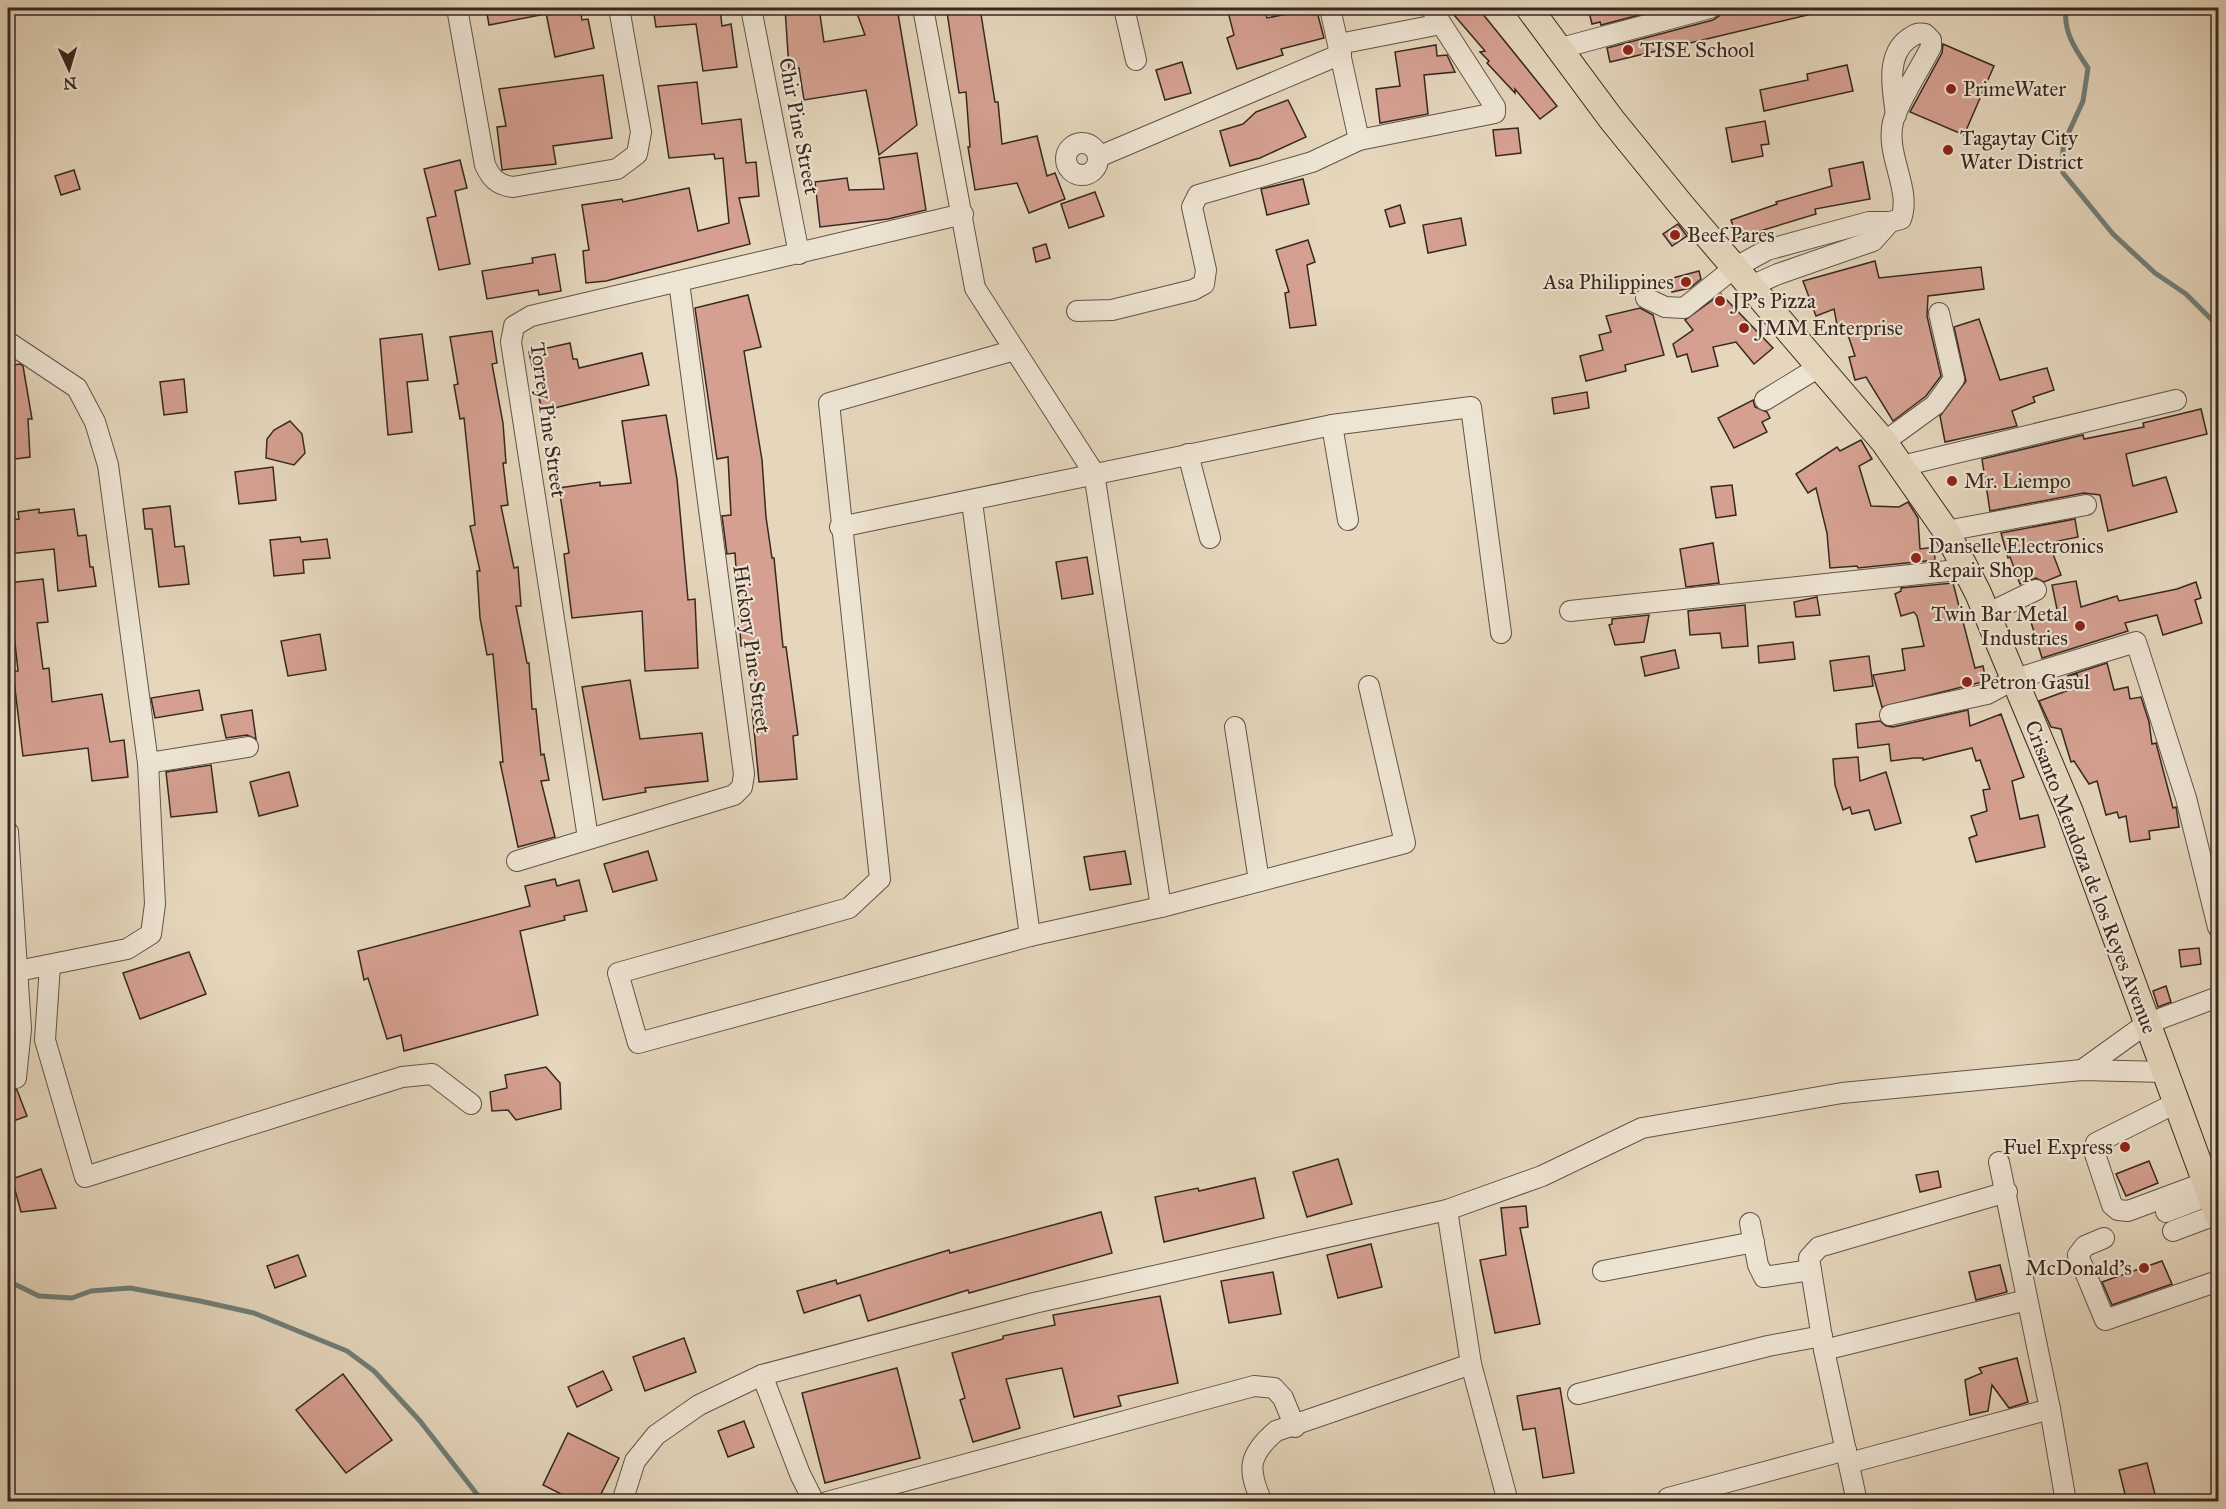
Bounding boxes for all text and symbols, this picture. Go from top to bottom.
place label: TISE School [1640,37,1755,63]
north arrow [39,39,99,99]
marker: TISE School [1621,43,1635,57]
street label: Chir Pine Street [773,55,825,197]
text: N [62,74,77,93]
place label: PrimeWater [1963,76,2066,102]
marker: PrimeWater [1944,82,1958,96]
place label: Tagaytay City Water District [1960,125,2084,175]
marker: Tagaytay City Water District [1941,143,1955,157]
place label: Beef Pares [1687,222,1775,248]
marker: Beef Pares [1668,228,1682,242]
place label: Asa Philippines [1542,269,1674,295]
marker: Asa Philippines [1679,275,1693,289]
place label: JP's Pizza [1730,288,1816,314]
marker: JP's Pizza [1713,294,1727,308]
place label: JMM Enterprise [1754,315,1903,341]
marker: JMM Enterprise [1737,321,1751,335]
street label: Torrey Pine Street [524,341,572,500]
place label: Mr. Liempo [1964,468,2071,494]
marker: Mr. Liempo [1945,474,1959,488]
place label: Danselle Electronics Repair Shop [1928,533,2104,583]
marker: Danselle Electronics Repair Shop [1909,551,1923,565]
street label: Hickory Pine Street [727,563,777,735]
place label: Twin Bar Metal Industries [1931,601,2068,651]
marker: Twin Bar Metal Industries [2073,619,2087,633]
place label: Petron Gasul [1979,669,2090,695]
marker: Petron Gasul [1960,675,1974,689]
street label: Crisanto Mendoza de los Reyes Avenue [2019,717,2163,1038]
place label: Fuel Express [2003,1134,2113,1160]
marker: Fuel Express [2118,1140,2132,1154]
place label: McDonald's [2025,1255,2132,1281]
marker: McDonald's [2137,1261,2151,1275]

